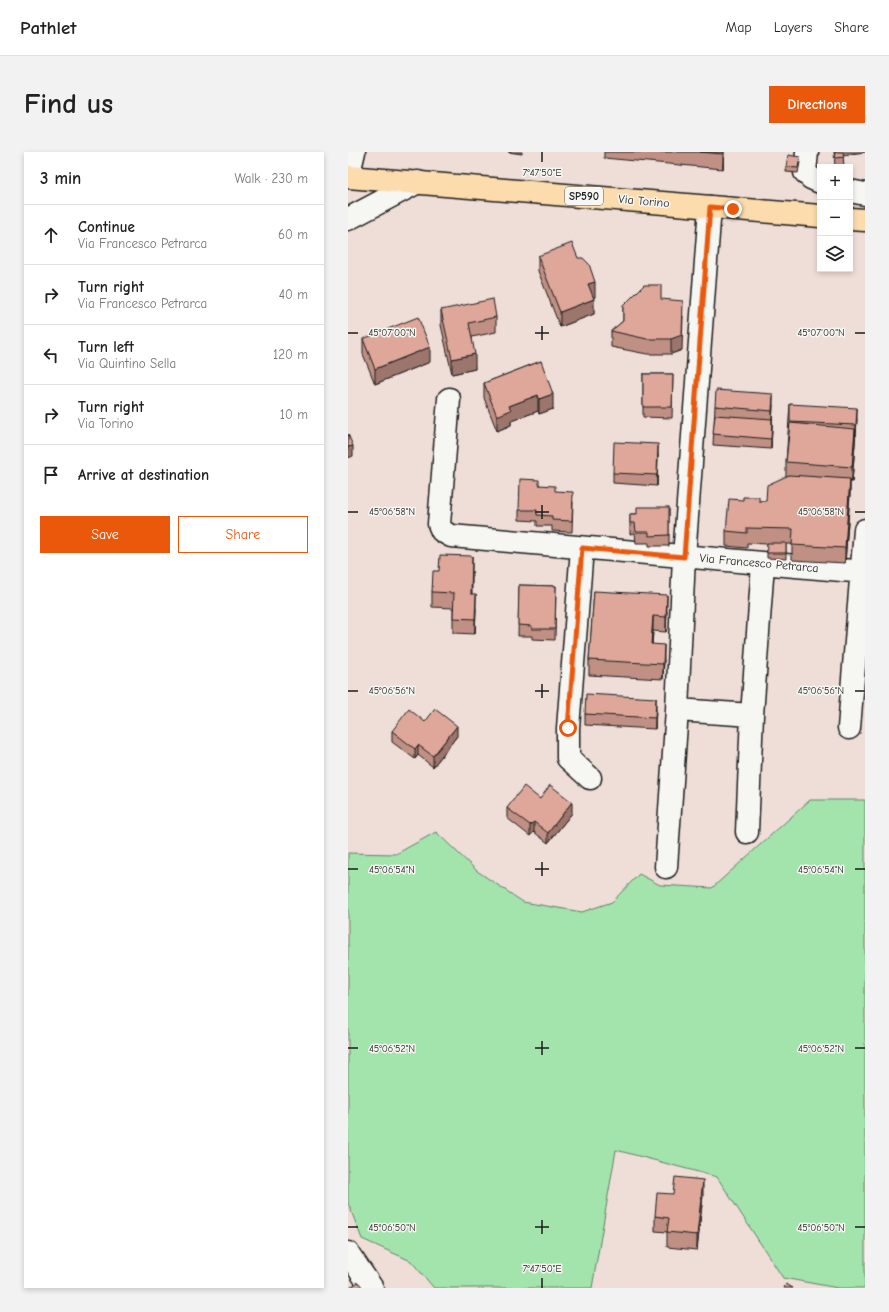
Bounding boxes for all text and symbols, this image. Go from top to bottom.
text: Pathlet [20,17,76,39]
text: Map [725,19,752,36]
text: Layers [774,19,812,36]
text: Share [834,19,869,36]
button: Directions [769,86,865,123]
text: Find us [24,88,113,120]
map controls [817,164,853,272]
button: + [817,164,853,200]
text: 7°47'50"E [522,167,562,179]
text: 3 min [40,169,81,188]
text: Walk · 230 m [234,171,308,186]
road number: SP590 [565,187,603,205]
street label: Via Torino [618,192,670,210]
route end [724,200,742,218]
button: − [817,200,853,236]
text: Continue [78,218,135,236]
icon: ahead [40,224,62,246]
text: 60 m [278,227,308,242]
text: Via Francesco Petrarca [78,236,207,251]
button: layers [817,236,853,272]
text: Turn right [78,278,144,296]
icon: right [40,284,62,306]
text: 40 m [279,287,308,302]
text: Via Francesco Petrarca [78,296,207,311]
text: 45°07'00"N [368,327,416,339]
text: 45°07'00"N [797,327,845,339]
text: Turn left [78,338,134,356]
icon: left [40,344,62,366]
text: 120 m [273,347,308,362]
text: Via Quintino Sella [78,356,176,371]
text: Turn right [78,398,144,416]
icon: right [40,404,62,426]
text: 10 m [280,407,308,422]
text: Via Torino [78,416,134,431]
icon: arrive [40,464,62,486]
text: Arrive at destination [78,466,209,484]
text: 45°06'58"N [369,506,415,518]
text: 45°06'58"N [798,506,844,518]
button: Save [40,516,170,553]
button: Share [178,516,308,553]
street label: Via Francesco Petrarca [699,551,819,575]
text: 45°06'56"N [369,685,415,697]
text: 45°06'56"N [798,685,844,697]
route start [559,719,577,737]
text: 45°06'54"N [369,864,415,876]
text: 45°06'54"N [798,864,844,876]
text: 45°06'52"N [369,1043,415,1055]
text: 45°06'52"N [798,1043,844,1055]
text: 45°06'50"N [368,1222,416,1234]
text: 45°06'50"N [797,1222,845,1234]
text: 7°47'50"E [522,1263,562,1275]

